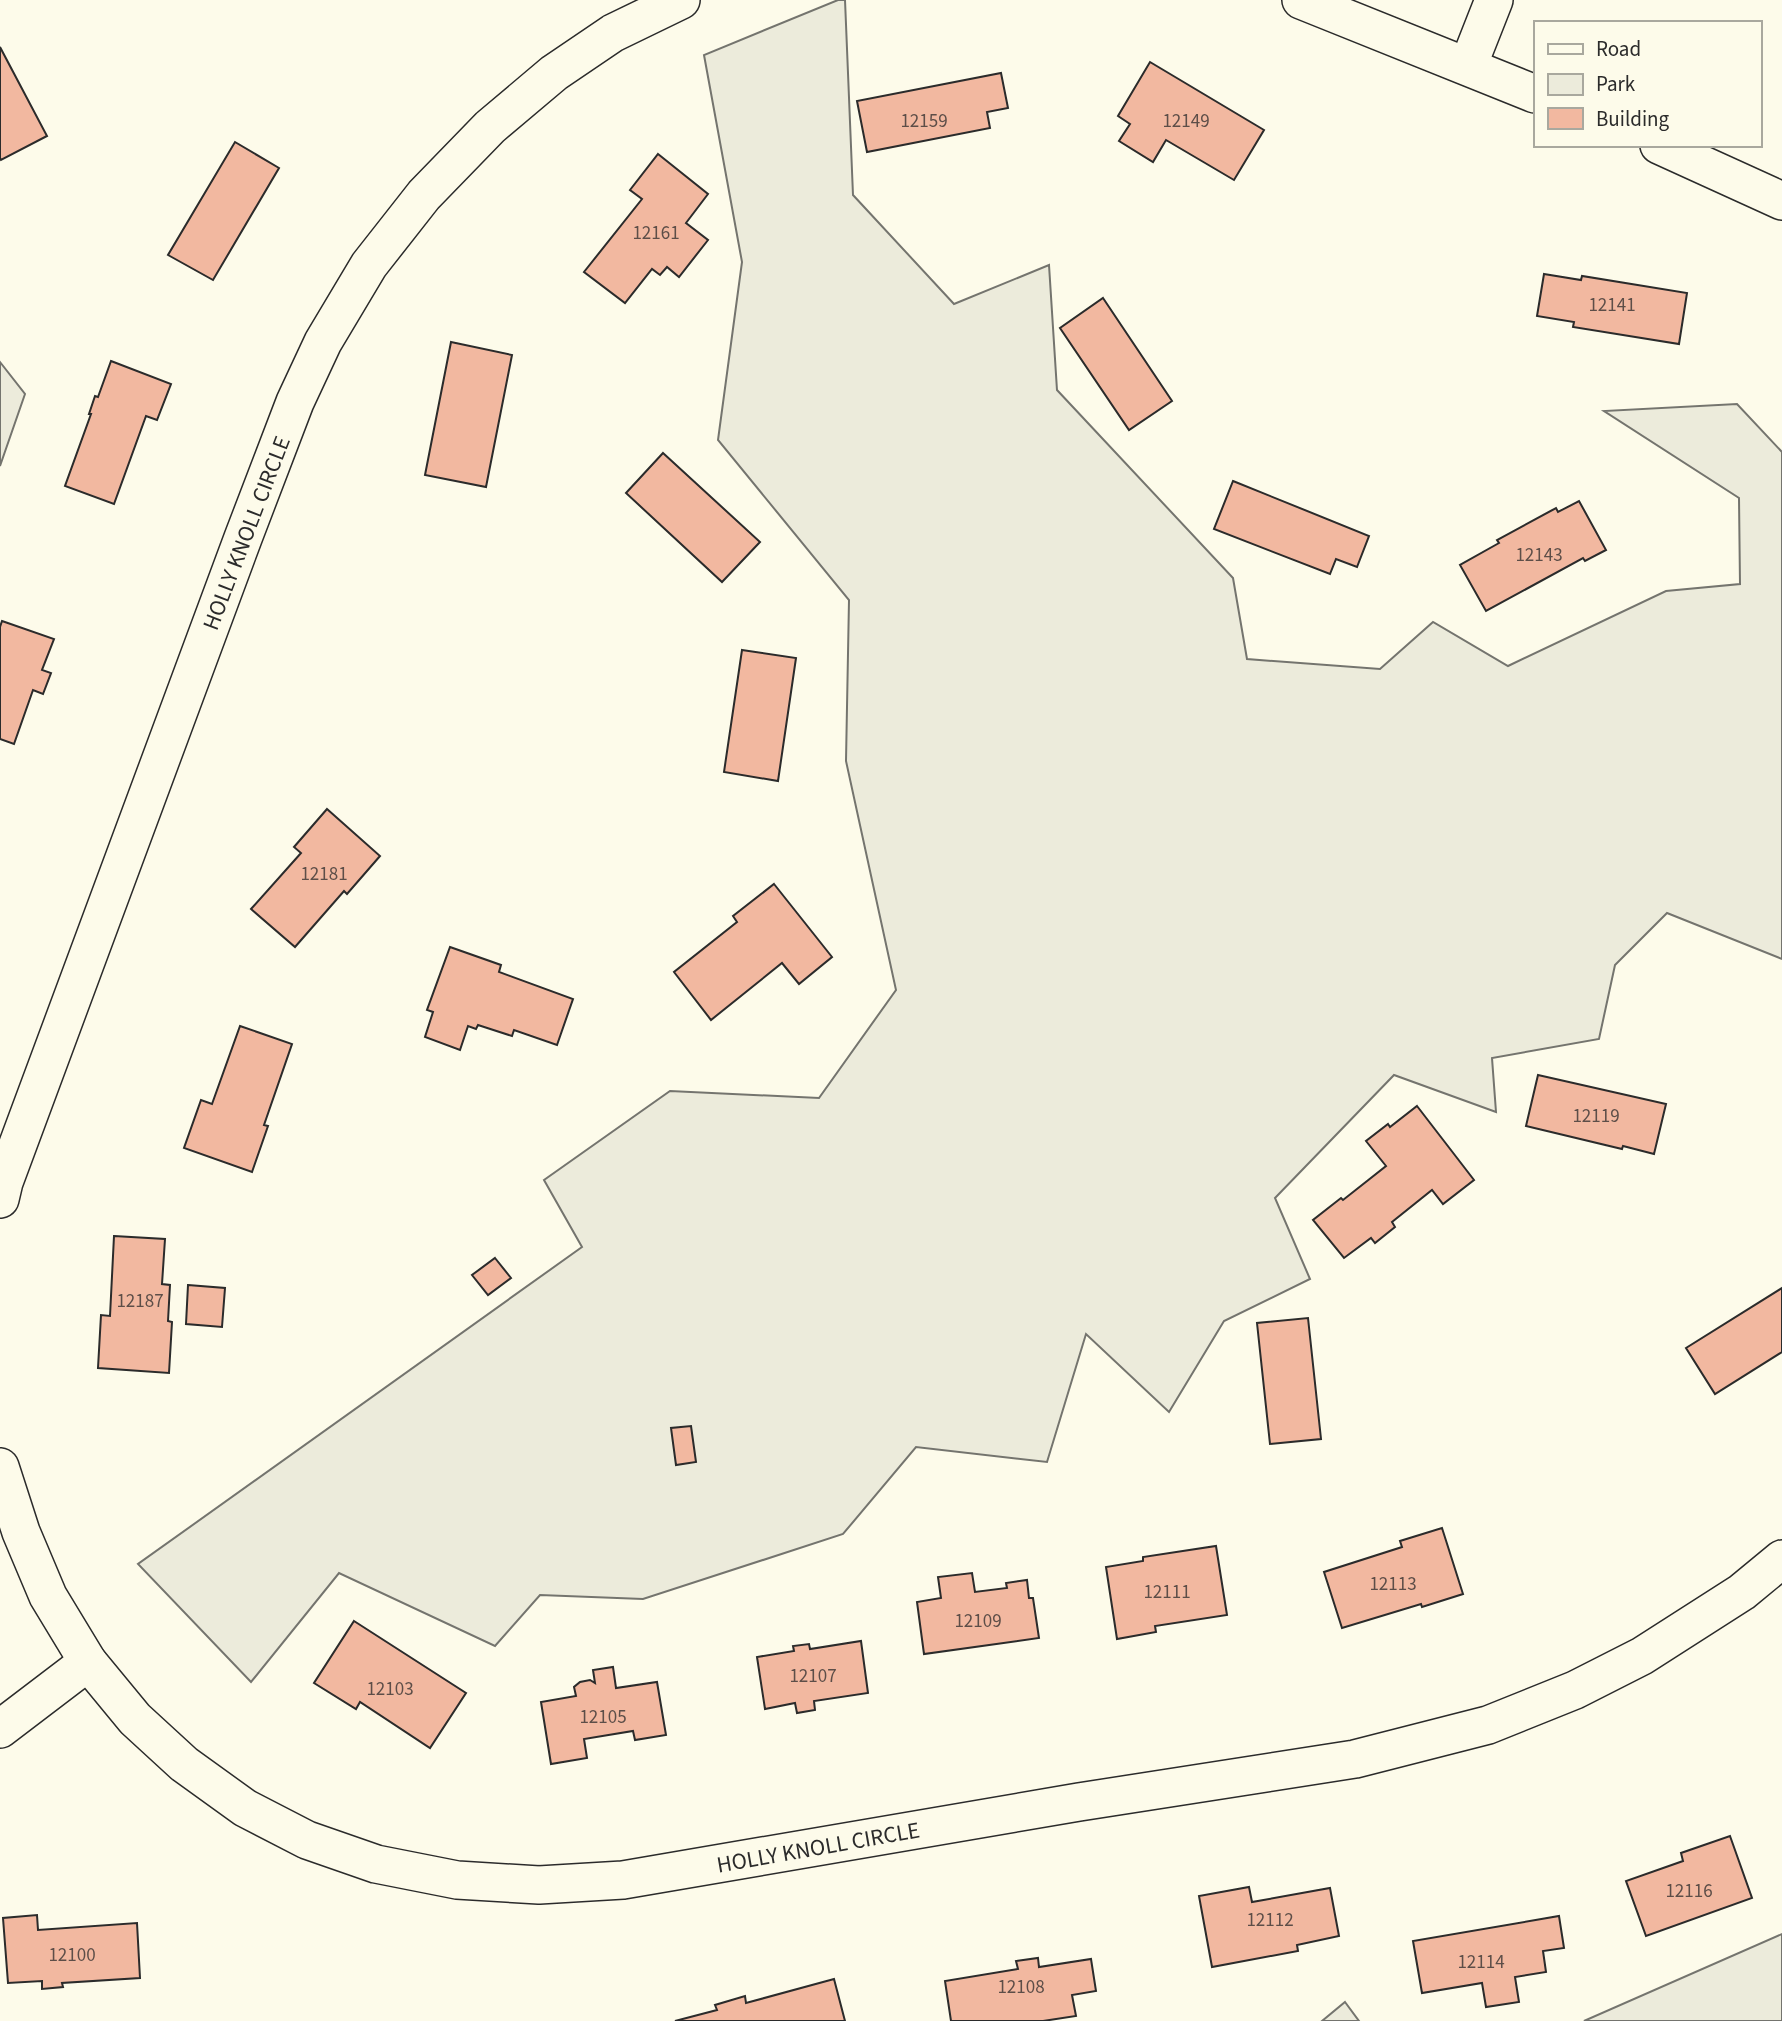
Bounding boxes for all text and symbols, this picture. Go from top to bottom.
legend [1534,21,1761,147]
text: Road [1596,34,1641,64]
text: Park [1596,69,1636,99]
text: Building [1596,104,1670,134]
house number: 12159 [900,108,948,135]
house number: 12149 [1162,108,1210,135]
house number: 12161 [632,220,680,247]
house number: 12141 [1588,292,1636,319]
street label: HOLLY KNOLL CIRCLE [194,431,299,635]
house number: 12143 [1515,542,1563,569]
house number: 12181 [300,861,348,888]
house number: 12119 [1572,1103,1620,1130]
house number: 12187 [116,1288,164,1315]
house number: 12113 [1369,1571,1417,1598]
house number: 12111 [1143,1579,1191,1606]
house number: 12109 [954,1608,1002,1635]
house number: 12107 [789,1663,837,1690]
house number: 12103 [366,1676,414,1703]
house number: 12105 [579,1704,627,1731]
street label: HOLLY KNOLL CIRCLE [714,1813,922,1882]
house number: 12116 [1665,1878,1713,1905]
house number: 12112 [1246,1907,1294,1934]
house number: 12100 [48,1942,96,1969]
house number: 12114 [1457,1949,1505,1976]
house number: 12108 [997,1974,1045,2001]

